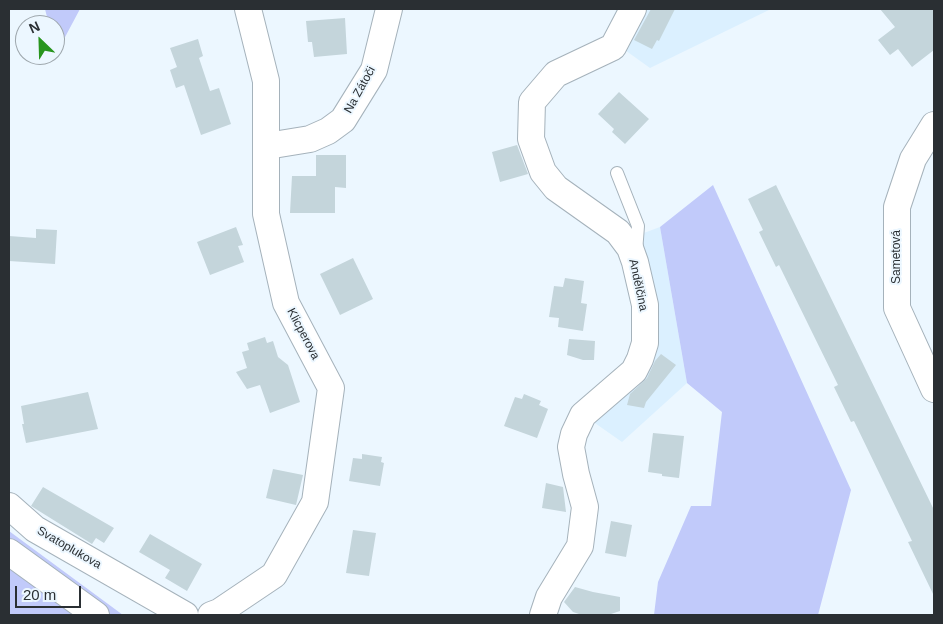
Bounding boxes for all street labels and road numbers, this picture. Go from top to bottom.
street label: Na Zátoči [341,64,379,116]
street label: Sametová [890,230,904,284]
street label: Andělčina [625,258,651,312]
street label: Klicperova [283,306,323,362]
street label: Svatoplukova [34,524,104,572]

